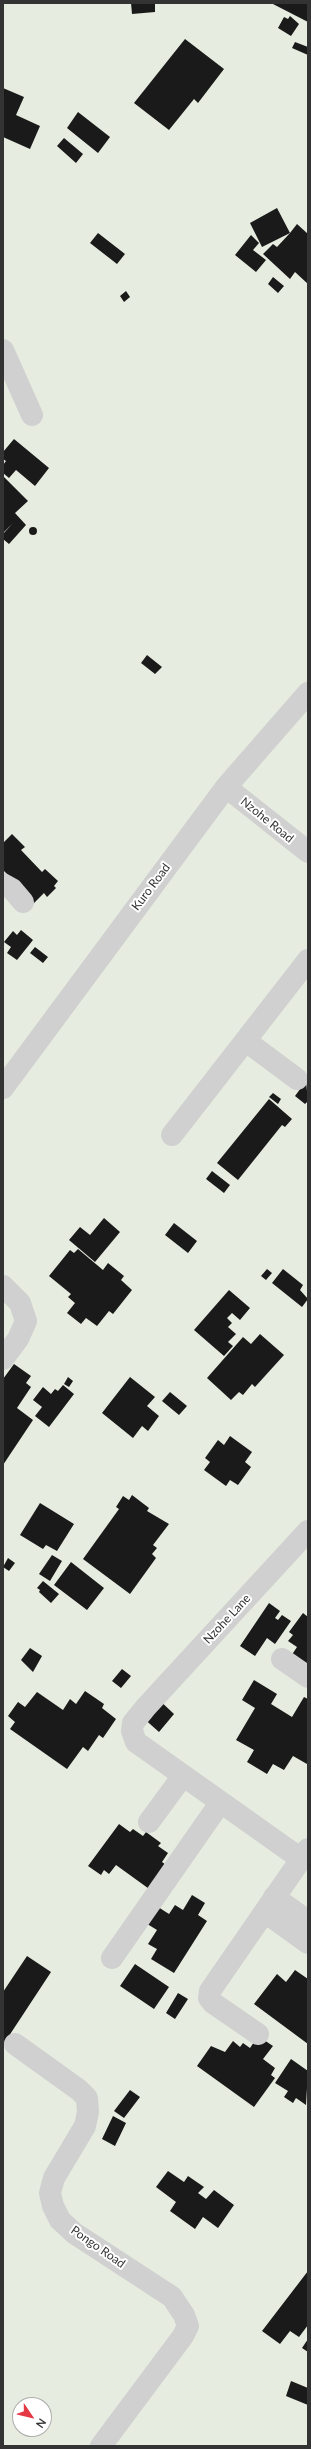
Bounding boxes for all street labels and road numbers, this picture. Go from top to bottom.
street label: Nzohe Road [238,794,296,846]
street label: Kuro Road [129,861,173,913]
street label: Nzohe Lane [200,1591,254,1647]
street label: Pongo Road [68,2223,128,2271]

